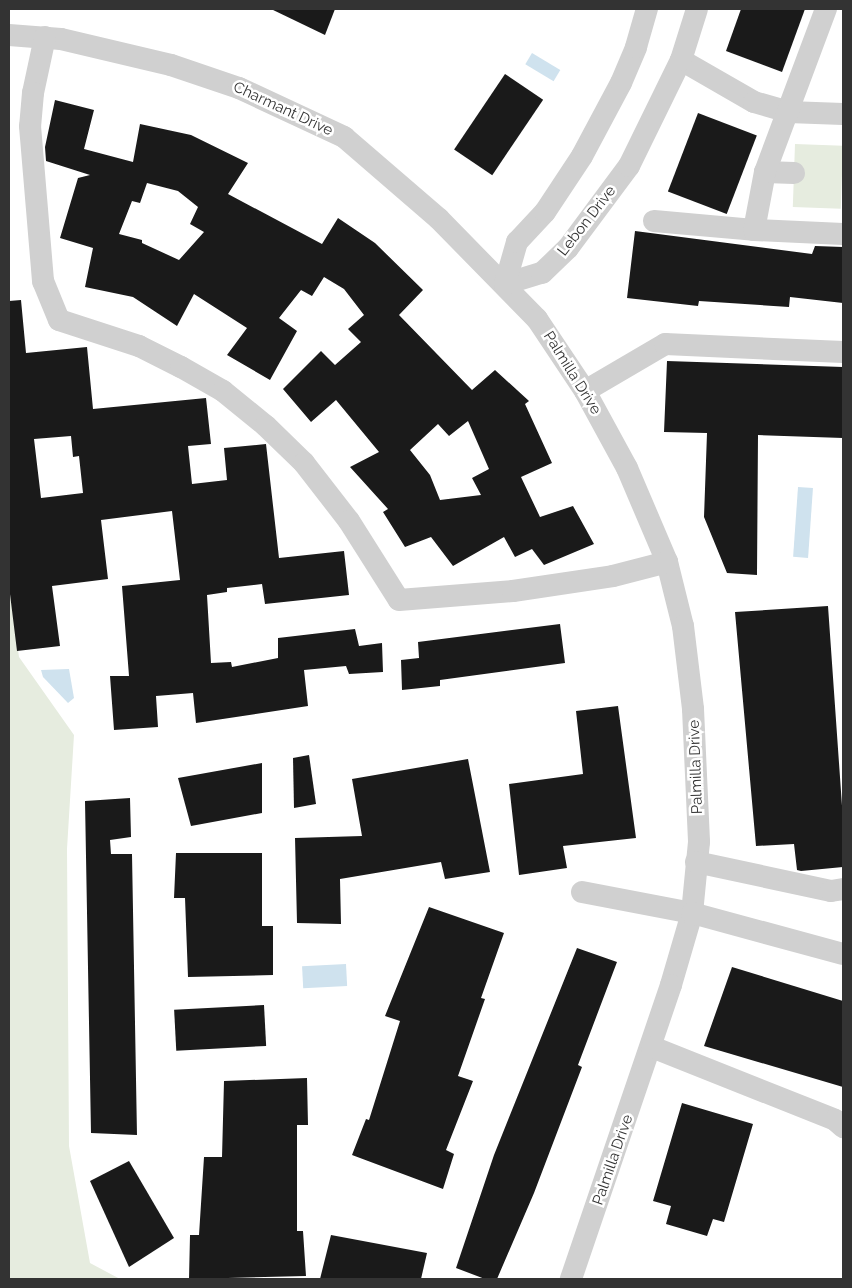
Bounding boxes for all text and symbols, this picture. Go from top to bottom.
street label: Charmant Drive [230,78,336,140]
street label: Lebon Drive [554,182,620,260]
street label: Palmilla Drive [539,328,605,418]
street label: Palmilla Drive [685,719,707,815]
street label: Palmilla Drive [589,1112,637,1208]

